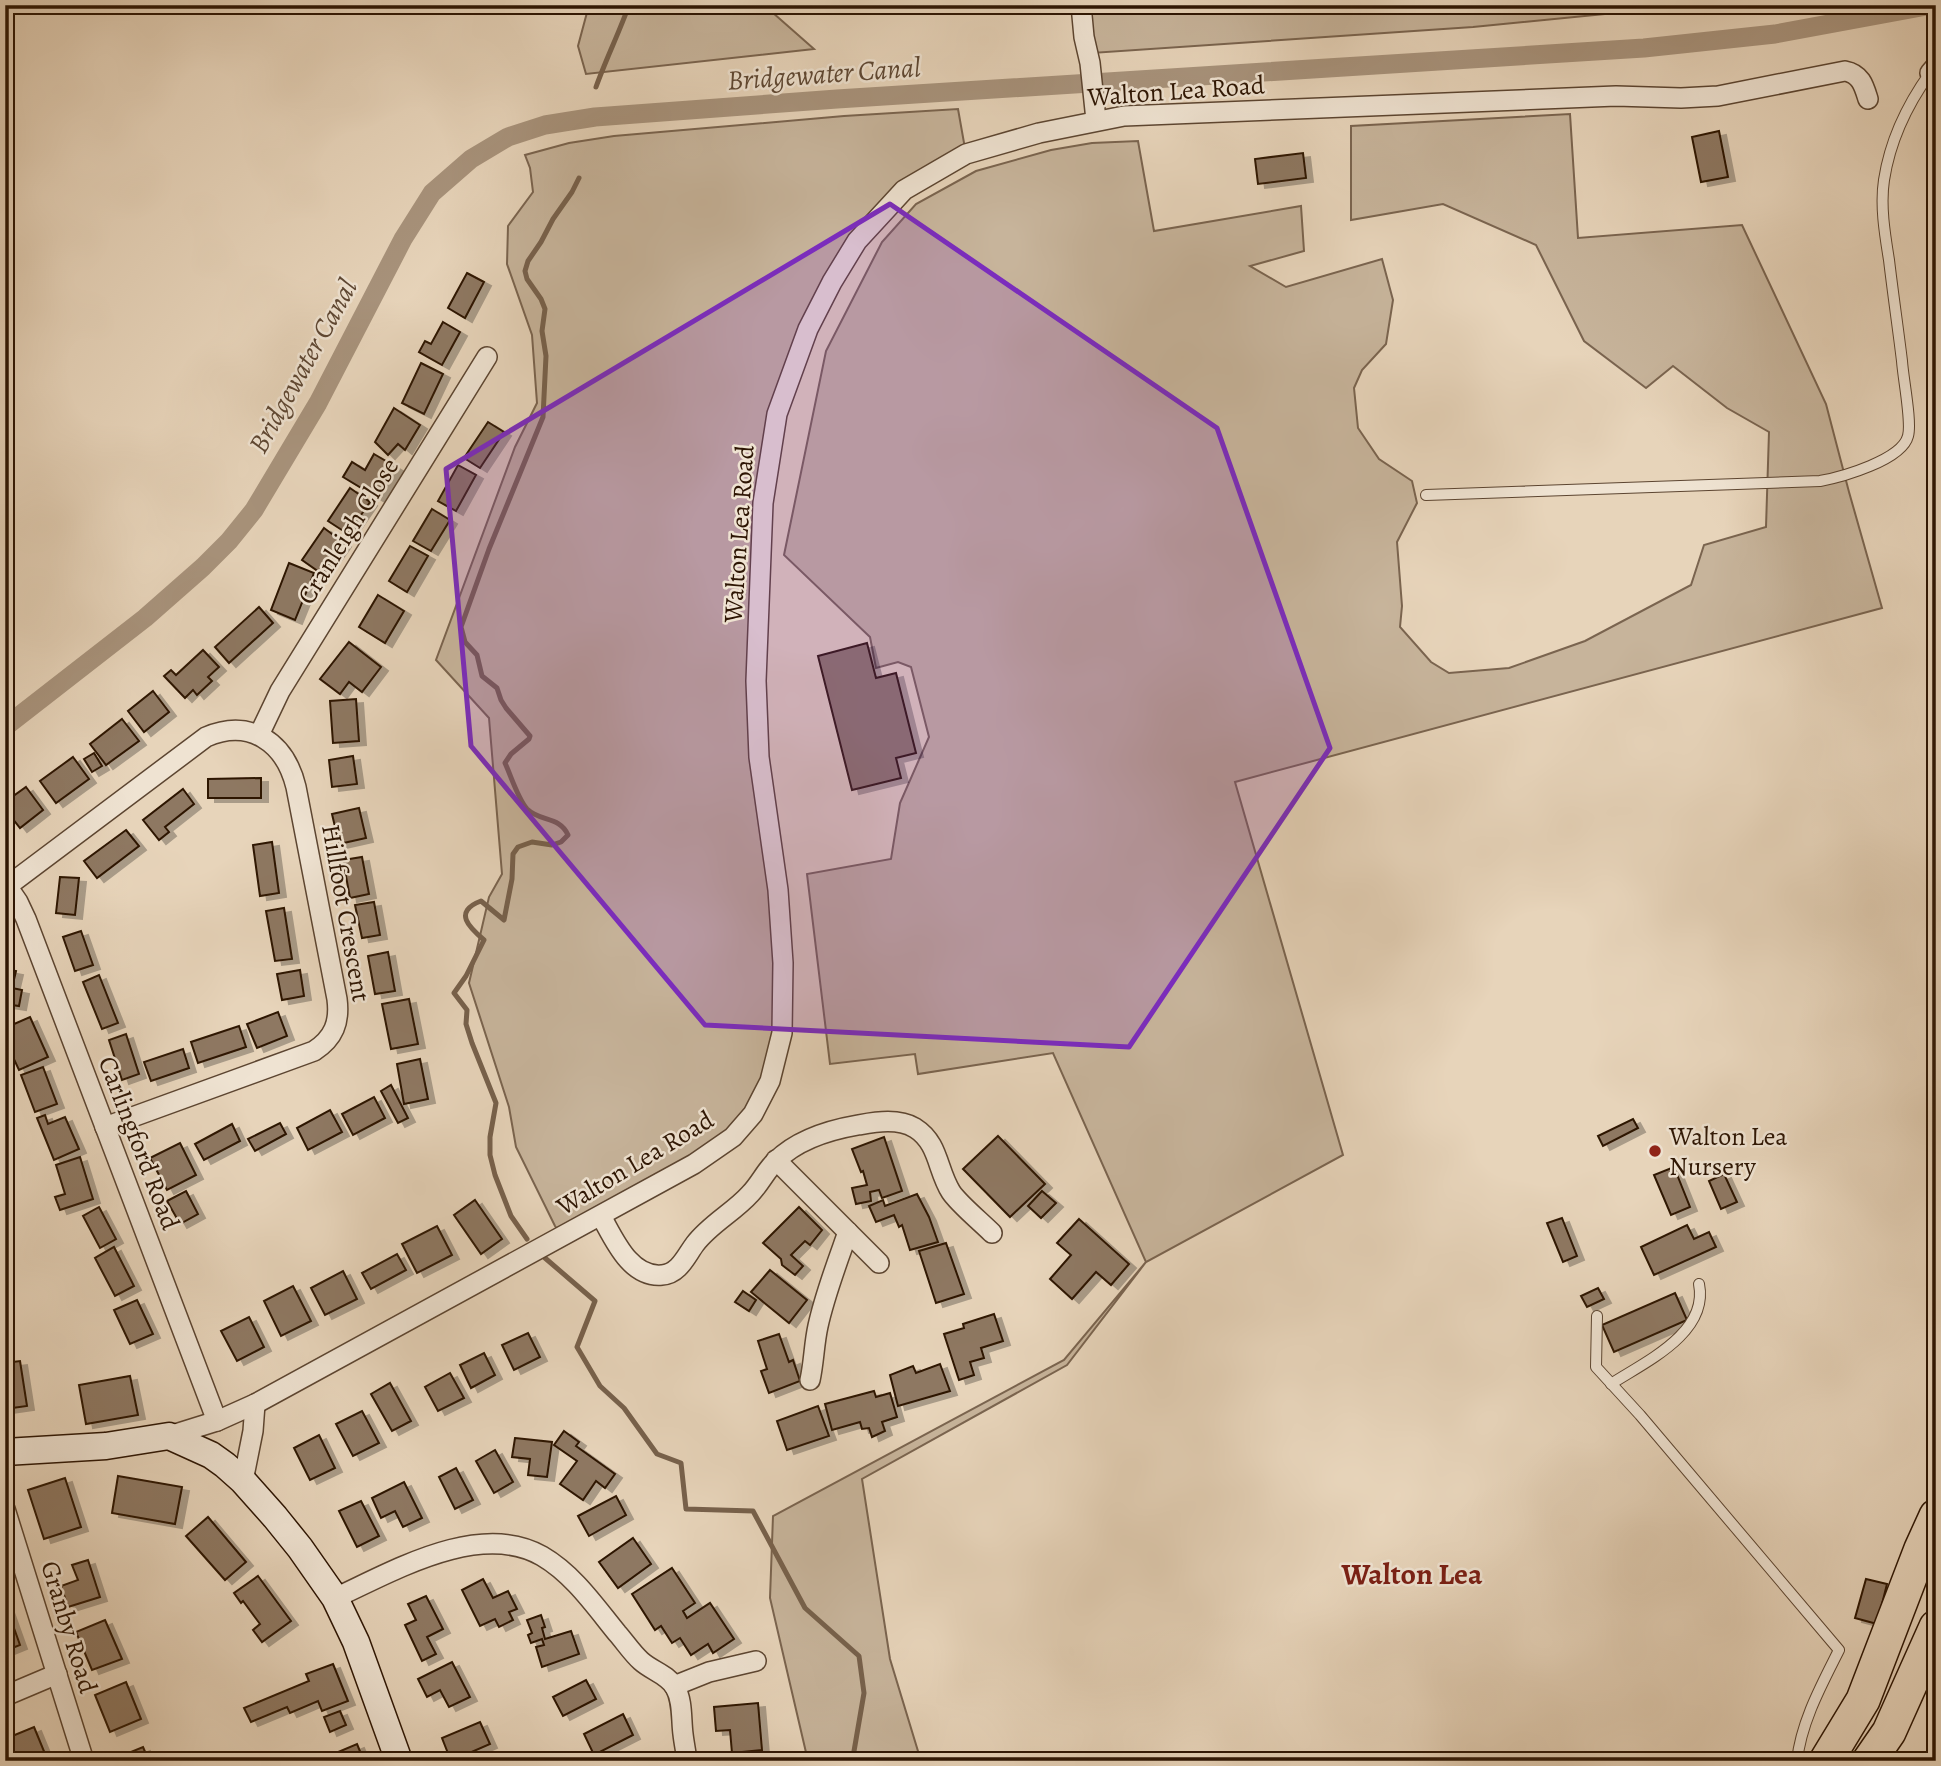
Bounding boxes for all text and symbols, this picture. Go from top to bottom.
water label: Bridgewater Canal [726,48,922,100]
street label: Walton Lea Road [1085,67,1266,115]
water label: Bridgewater Canal [239,272,367,460]
street label: Walton Lea Road [715,444,763,625]
street label: Cranleigh Close [289,451,407,611]
street label: Hillfoot Crescent [313,821,379,1005]
street label: Carlingford Road [90,1051,188,1235]
street label: Walton Lea Road [549,1102,720,1224]
place label: Walton Lea Nursery [1668,1119,1787,1184]
marker: Walton Lea Nursery [1647,1143,1663,1159]
district label: Walton Lea [1341,1554,1483,1594]
street label: Granby Road [32,1557,106,1697]

